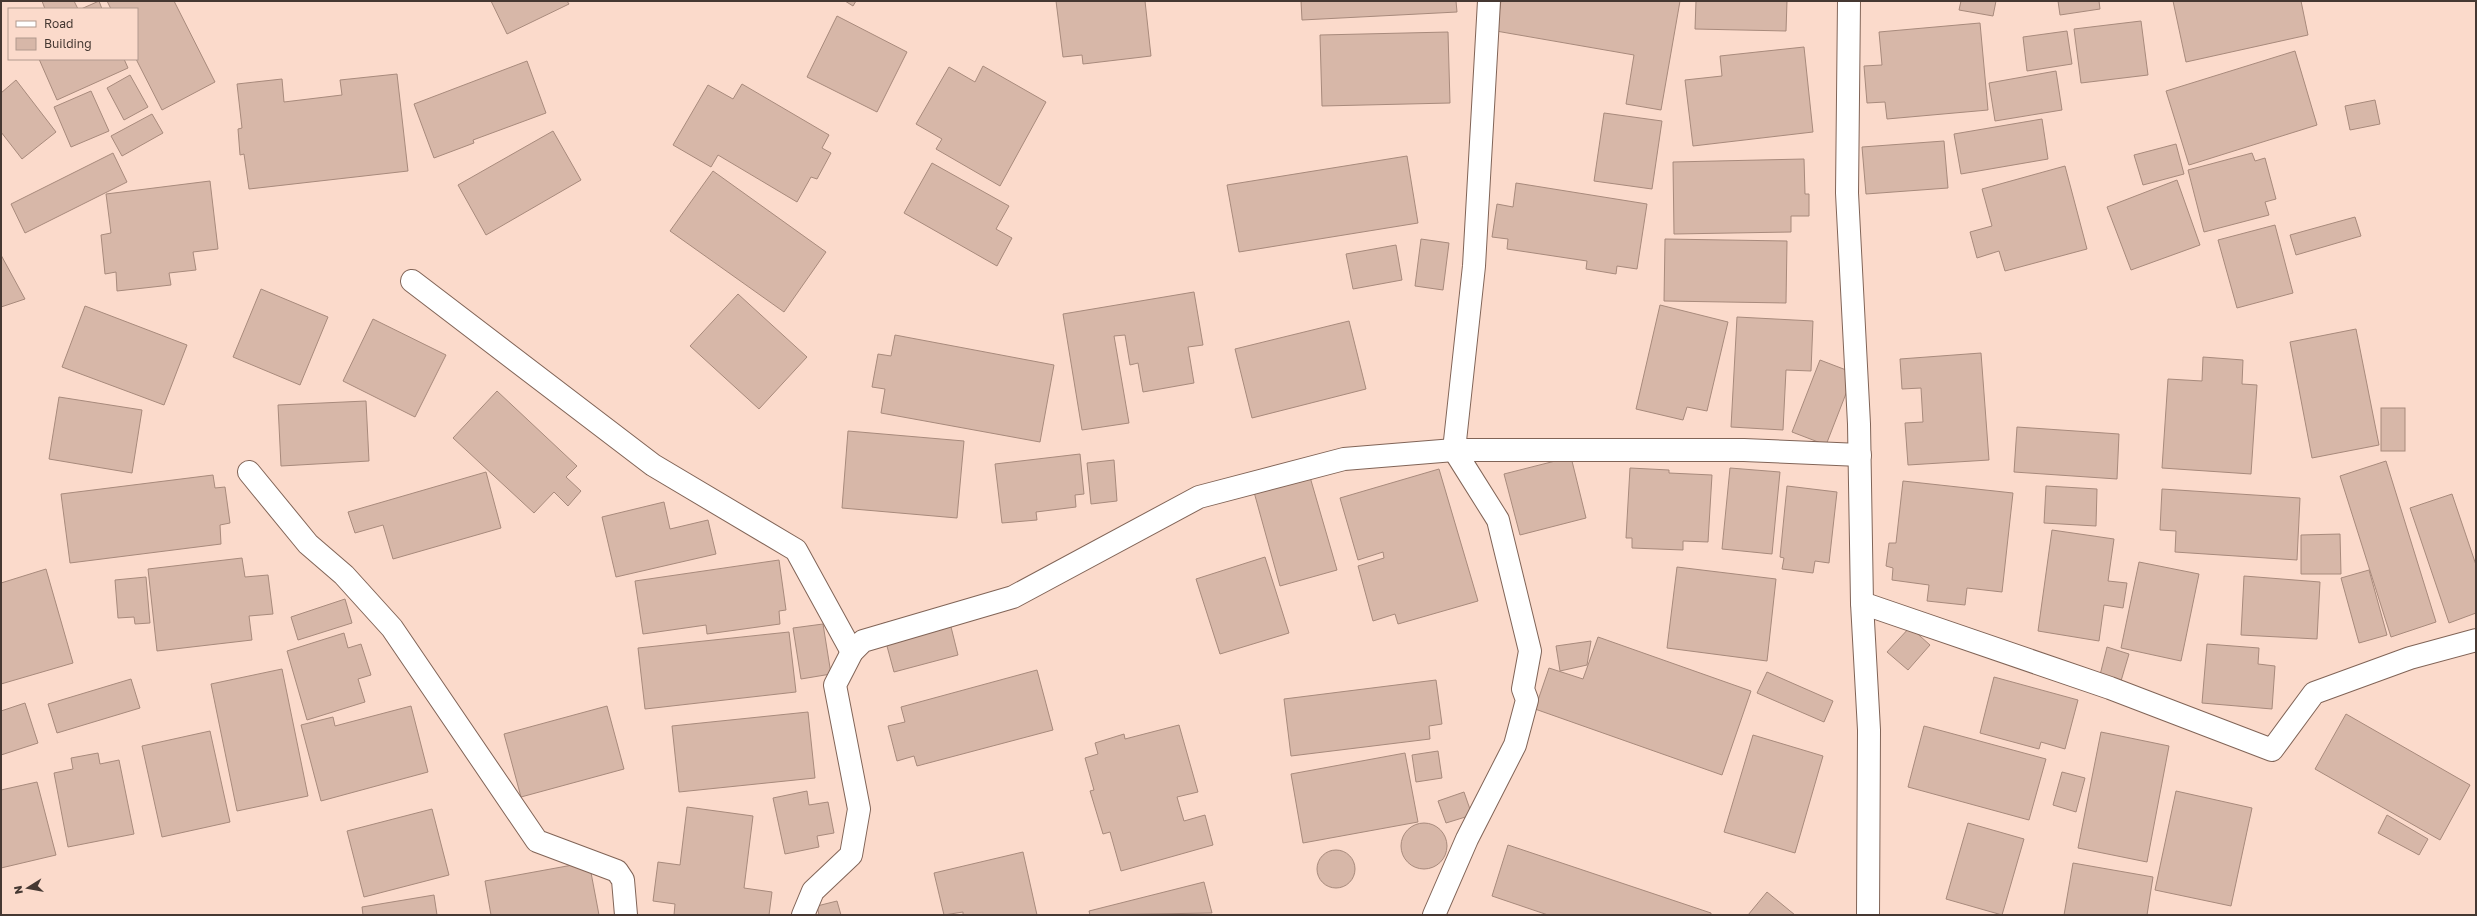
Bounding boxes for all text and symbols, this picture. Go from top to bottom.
legend [8,8,138,60]
text: Road [44,16,73,31]
text: Building [44,36,92,51]
north arrow [8,868,48,908]
text: N [11,885,25,895]

